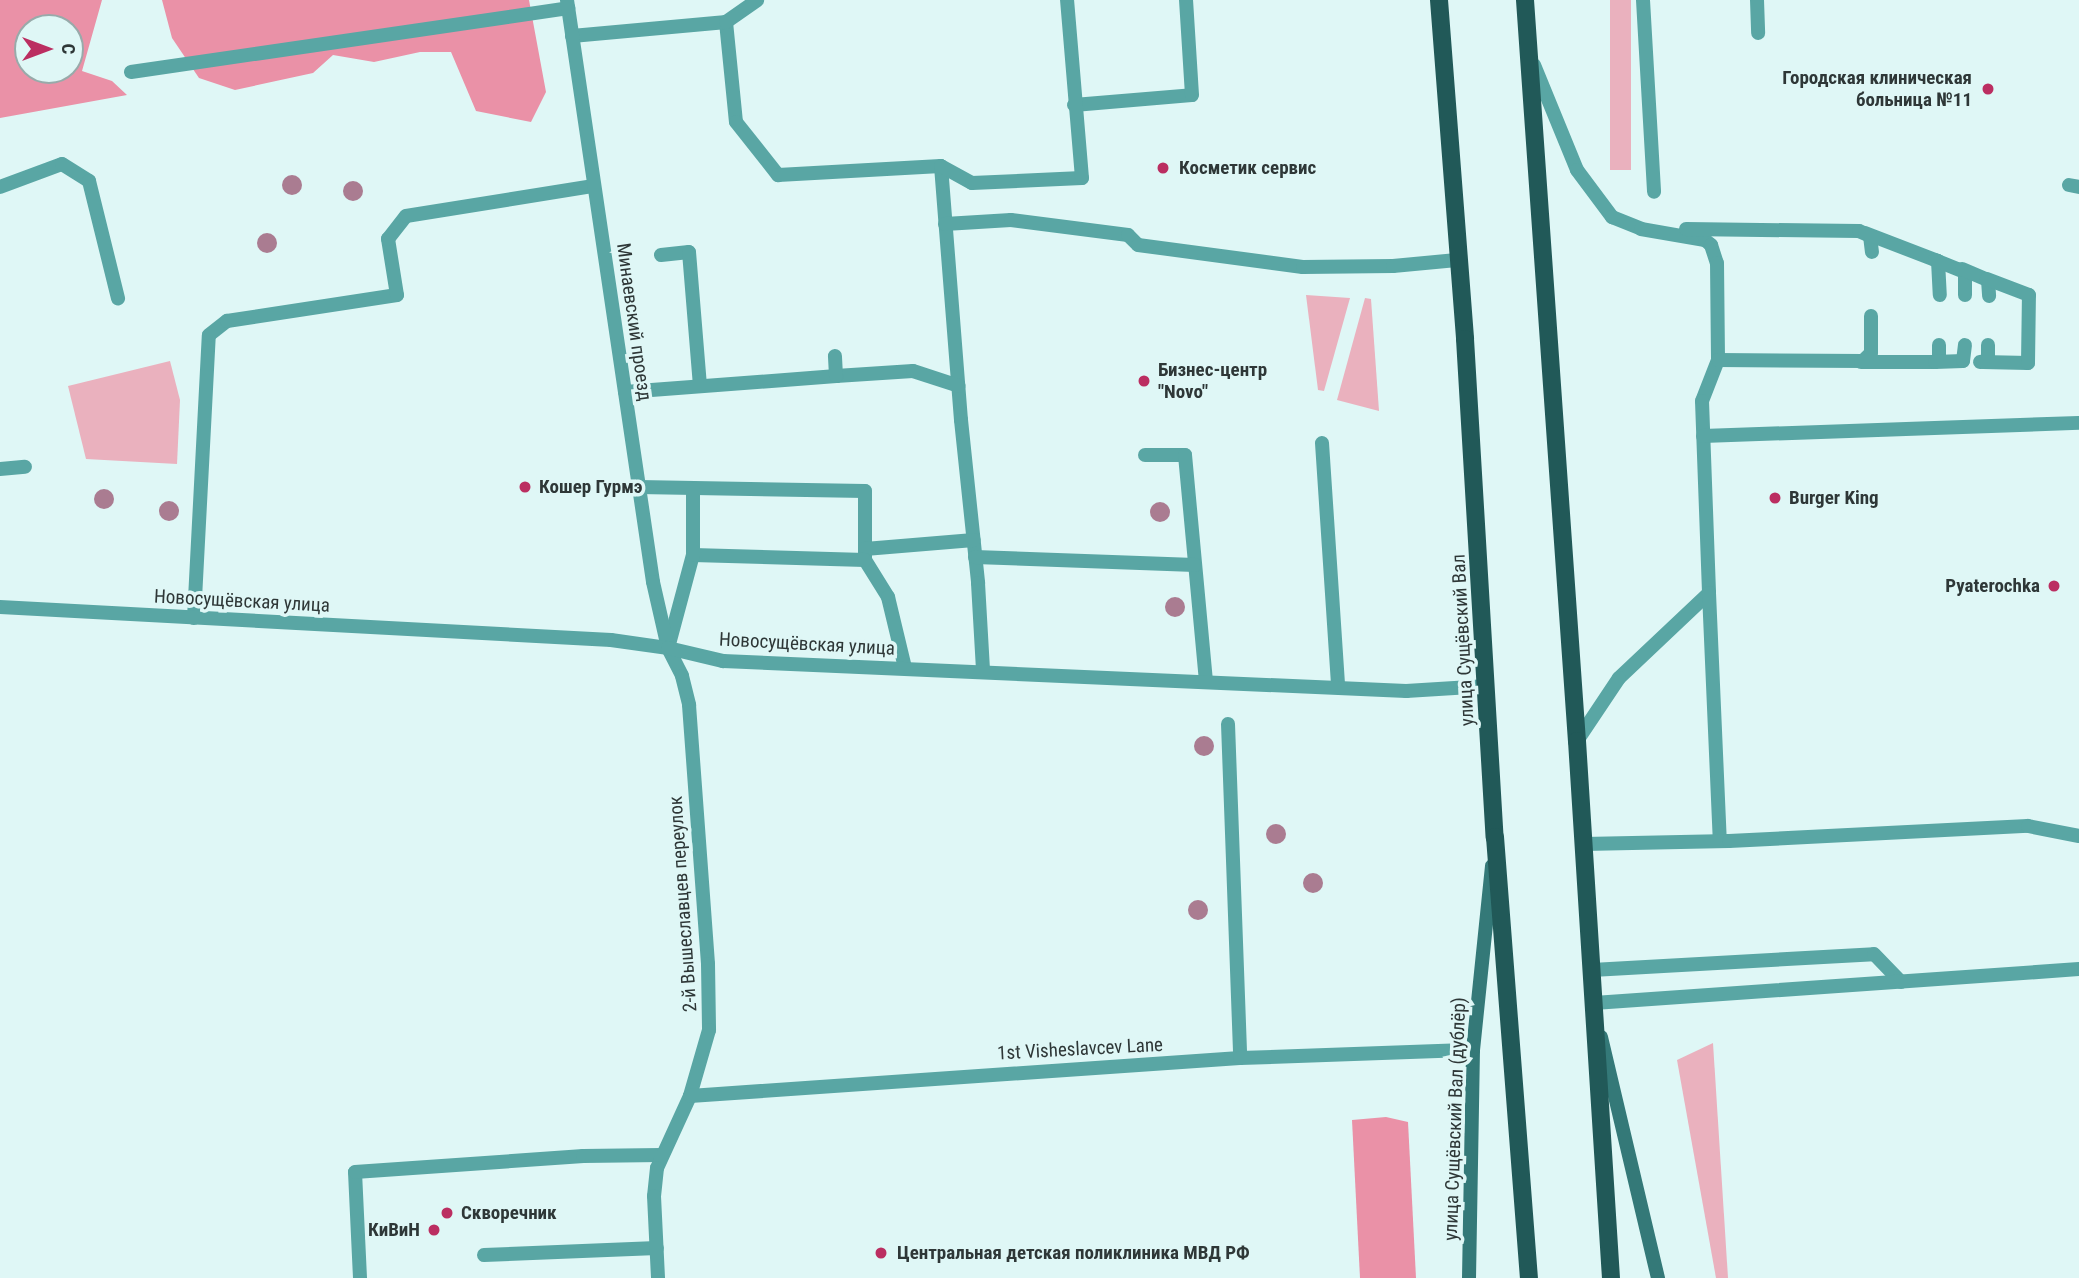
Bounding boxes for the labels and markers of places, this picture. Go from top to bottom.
place label: Городская клиническая больница №11 [1782,67,1972,111]
marker: Городская клиническая больница №11 [1978,79,1998,99]
place label: Косметик сервис [1179,157,1316,179]
marker: Косметик сервис [1153,158,1173,178]
place label: Бизнес-центр "Novo" [1158,359,1267,403]
marker: Бизнес-центр "Novo" [1136,373,1152,389]
place label: Кошер Гурмэ [539,476,642,498]
marker: Кошер Гурмэ [517,479,533,495]
place label: Burger King [1789,487,1879,509]
marker: Burger King [1767,490,1783,506]
place label: Pyaterochka [1945,575,2040,597]
marker: Pyaterochka [2046,578,2062,594]
place label: Скворечник [461,1202,557,1224]
marker: Скворечник [439,1205,455,1221]
place label: КиВиН [368,1219,420,1241]
marker: КиВиН [426,1222,442,1238]
place label: Центральная детская поликлиника МВД РФ [897,1242,1250,1264]
marker: Центральная детская поликлиника МВД РФ [871,1243,891,1263]

